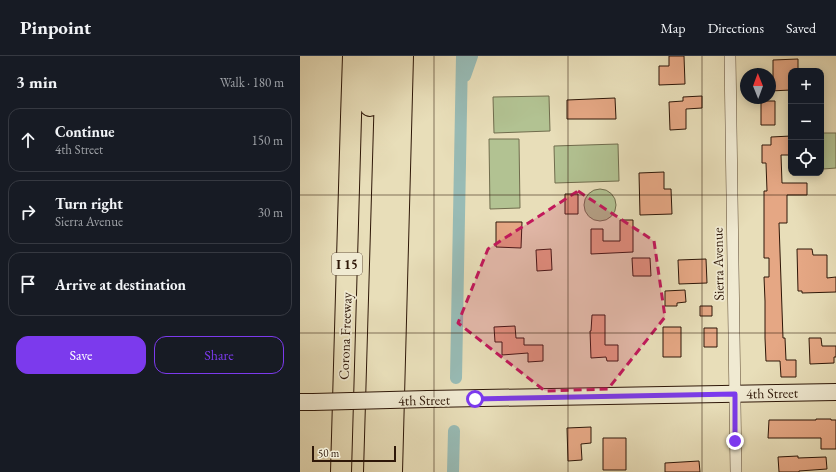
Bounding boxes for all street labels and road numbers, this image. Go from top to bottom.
street label: Sierra Avenue [708,227,728,301]
road number: I 15 [332,253,362,275]
street label: Corona Freeway [334,291,356,380]
street label: 4th Street [746,384,799,402]
street label: 4th Street [398,391,451,409]

